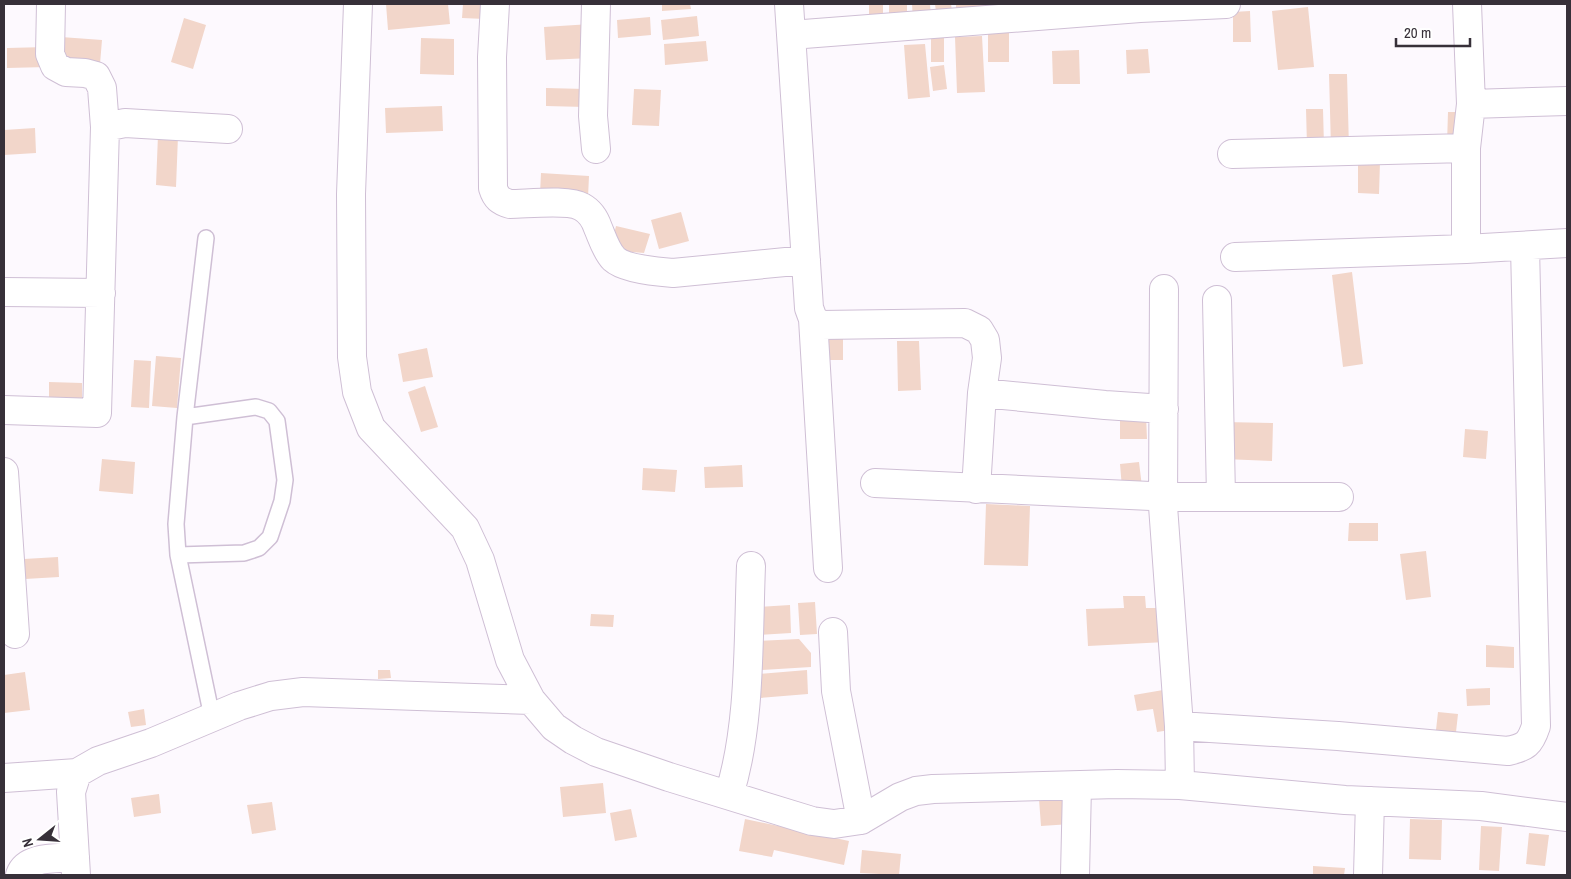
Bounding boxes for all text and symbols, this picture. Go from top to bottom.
scale bar [1396,15,1470,47]
text: 20 m [1404,22,1431,43]
north arrow [15,814,65,864]
text: N [18,836,37,849]

